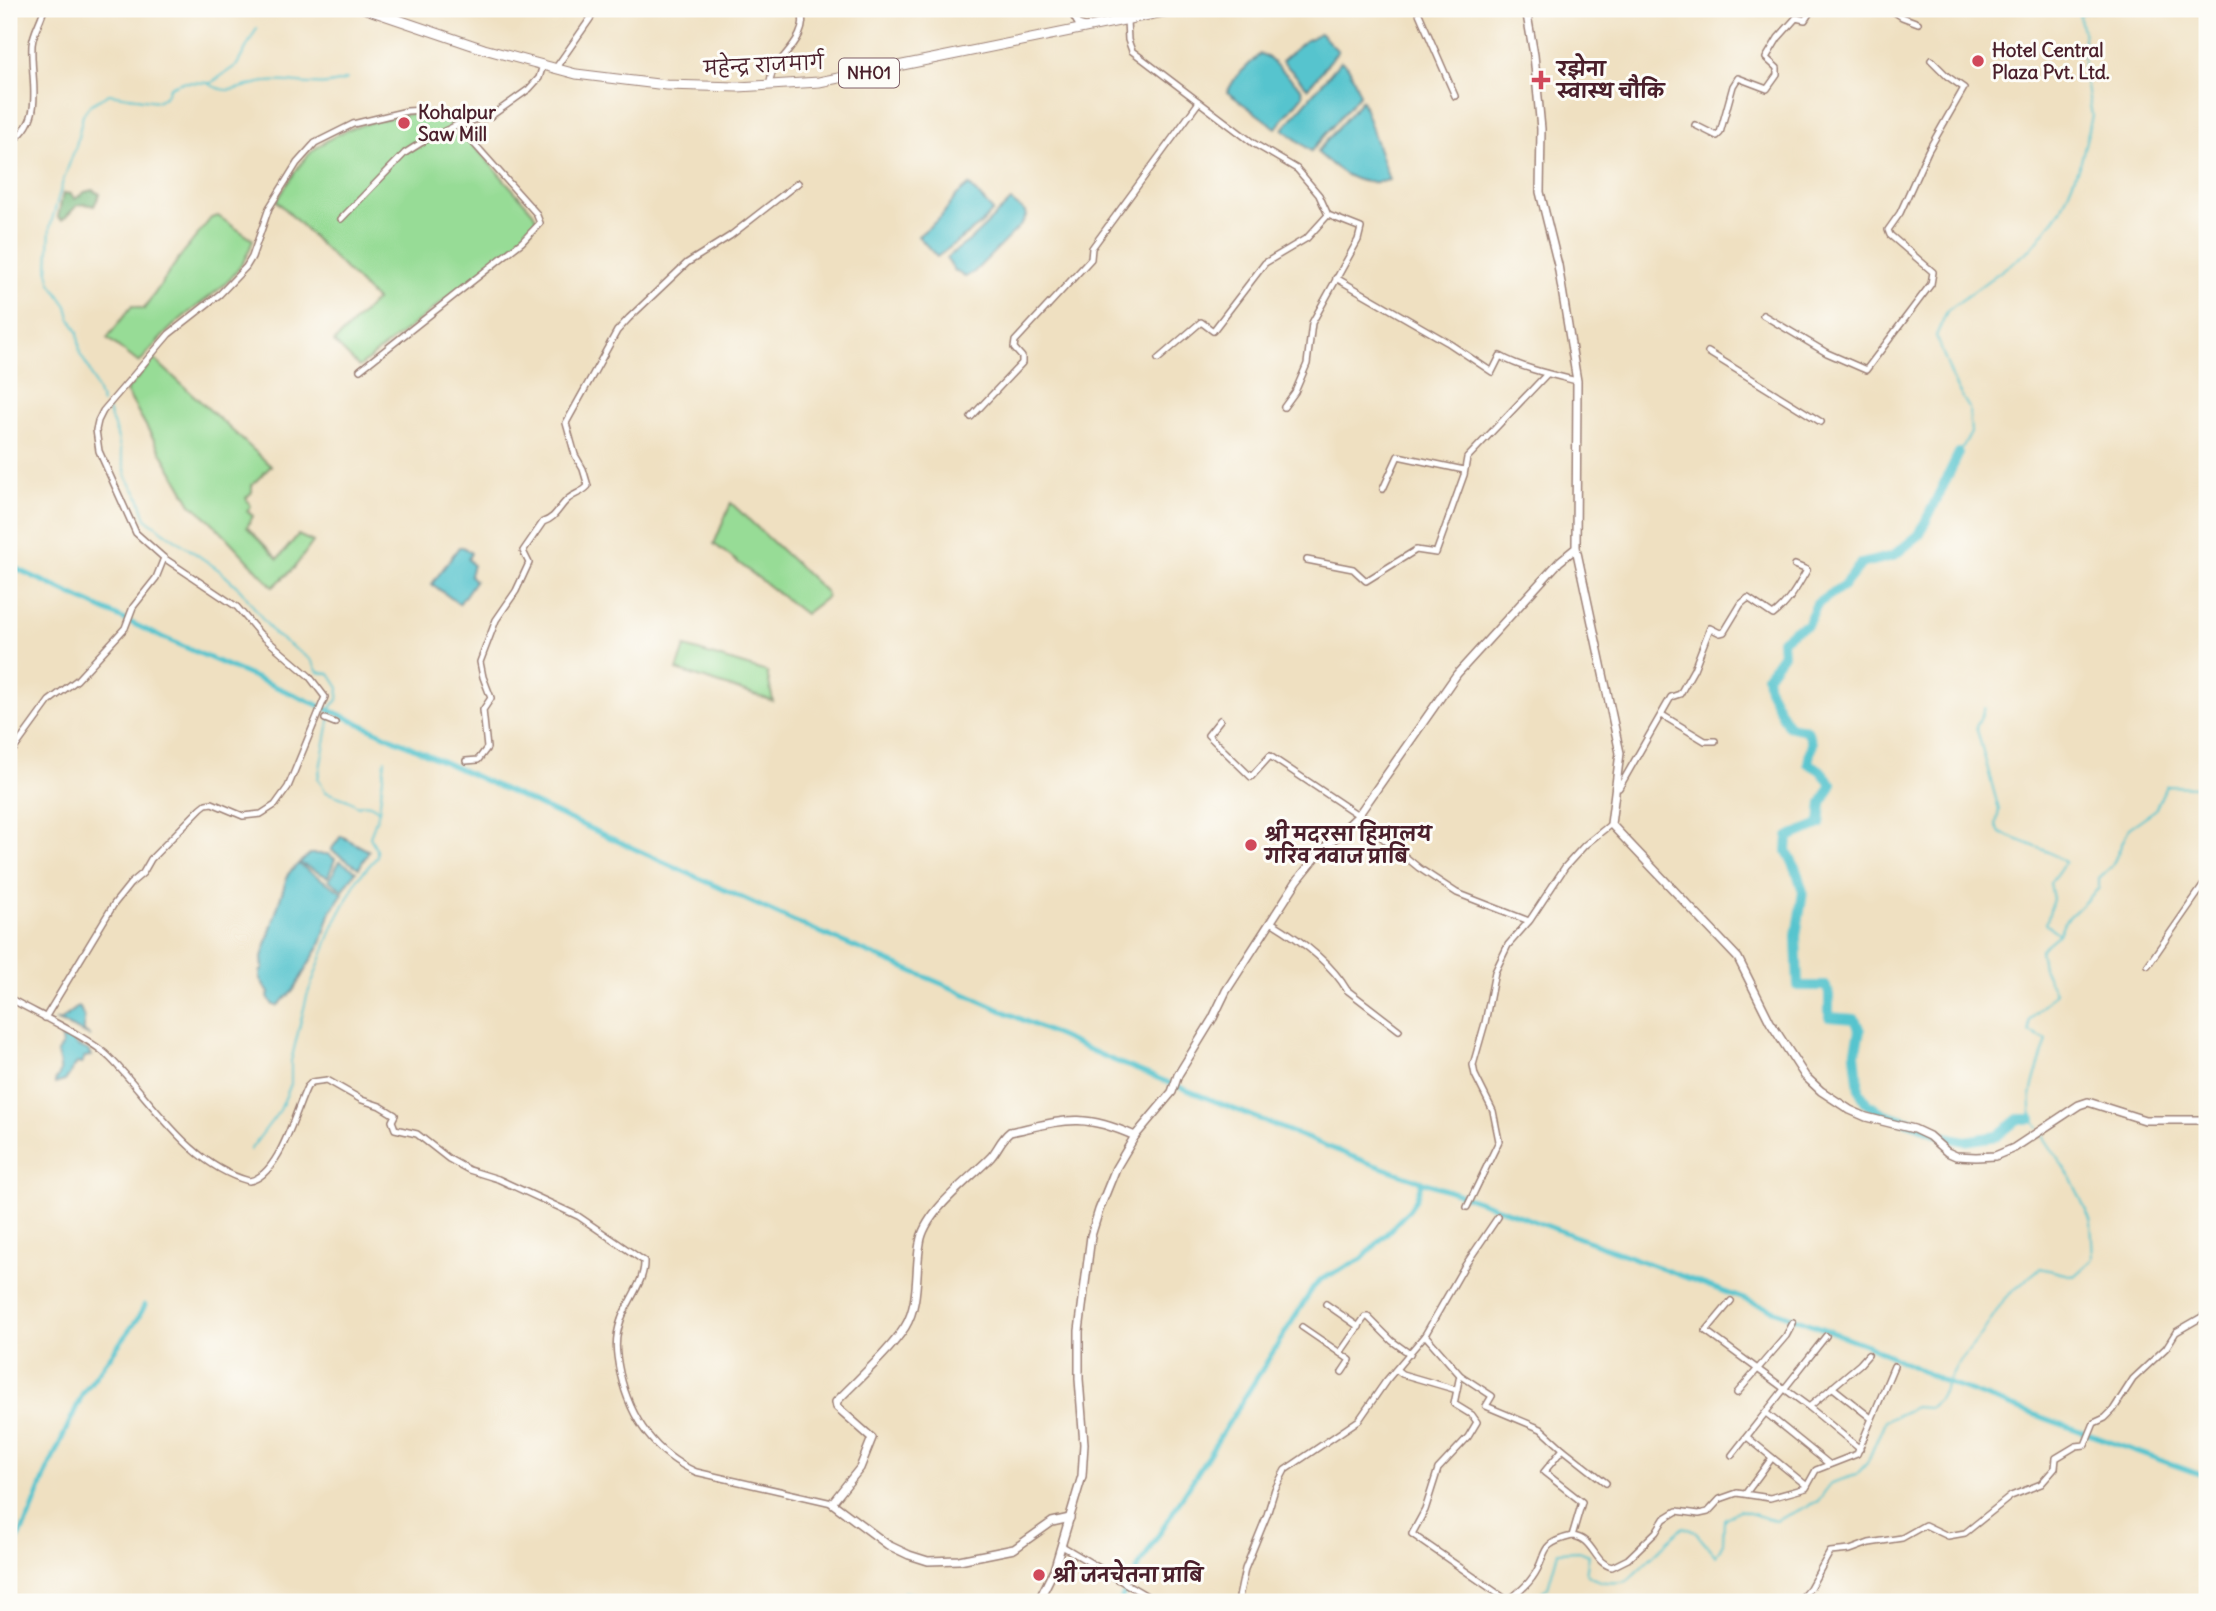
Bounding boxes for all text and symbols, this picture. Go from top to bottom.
place label: Hotel Central Plaza Pvt. Ltd. [1992,38,2110,84]
street label: महेन्द्र राजमार्ग [702,46,826,80]
place label: रझेना स्वास्थ चौकि [1555,53,1666,103]
marker: Hotel Central Plaza Pvt. Ltd. [1970,53,1986,69]
road number: NH01 [839,58,899,88]
marker: रझेना स्वास्थ चौकि [1531,70,1551,90]
place label: Kohalpur Saw Mill [418,100,496,146]
marker: Kohalpur Saw Mill [396,115,412,131]
place label: श्री मदरसा हिमालय गरिव नवाज प्राबि [1263,819,1434,868]
marker: श्री मदरसा हिमालय गरिव नवाज प्राबि [1243,837,1259,853]
place label: श्री जनचेतना प्राबि [1053,1559,1205,1587]
marker: श्री जनचेतना प्राबि [1031,1567,1047,1583]

